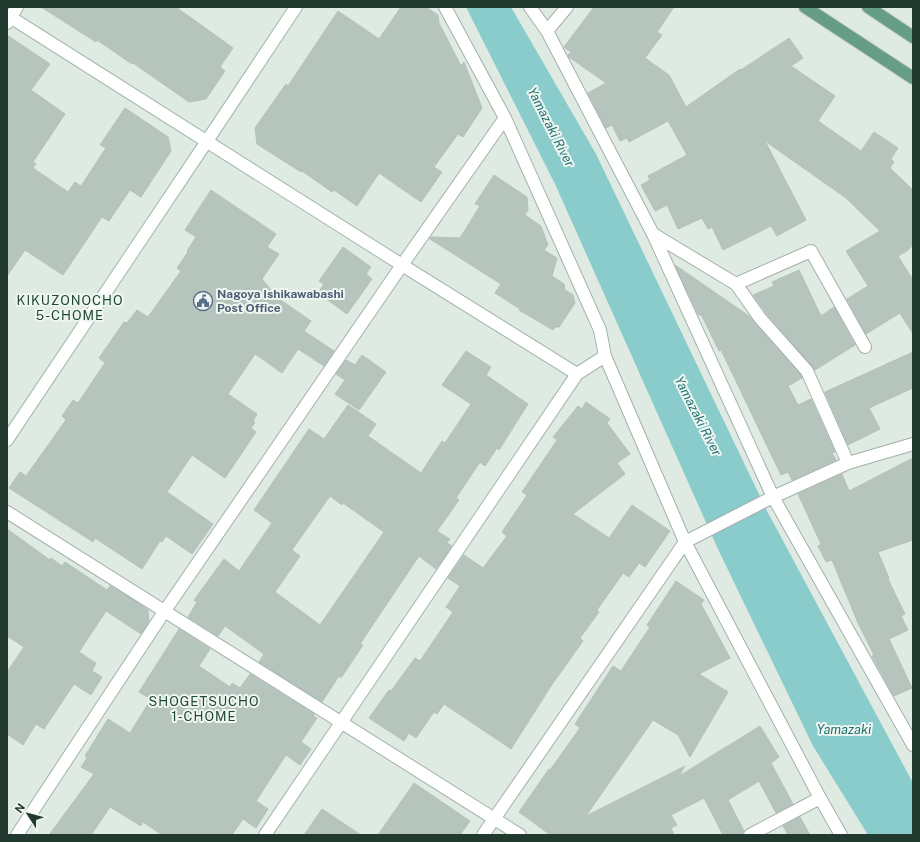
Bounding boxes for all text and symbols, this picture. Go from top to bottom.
water label: Yamazaki River [524,85,578,169]
place label: Nagoya Ishikawabashi Post Office [217,287,344,315]
public building icon: Nagoya Ishikawabashi Post Office [192,290,214,312]
district label: KIKUZONOCHO 5-CHOME [17,293,123,323]
water label: Yamazaki River [671,374,725,458]
district label: SHOGETSUCHO 1-CHOME [149,694,259,724]
water label: Yamazaki [817,722,872,737]
north arrow [8,794,48,834]
text: N [13,801,27,815]

